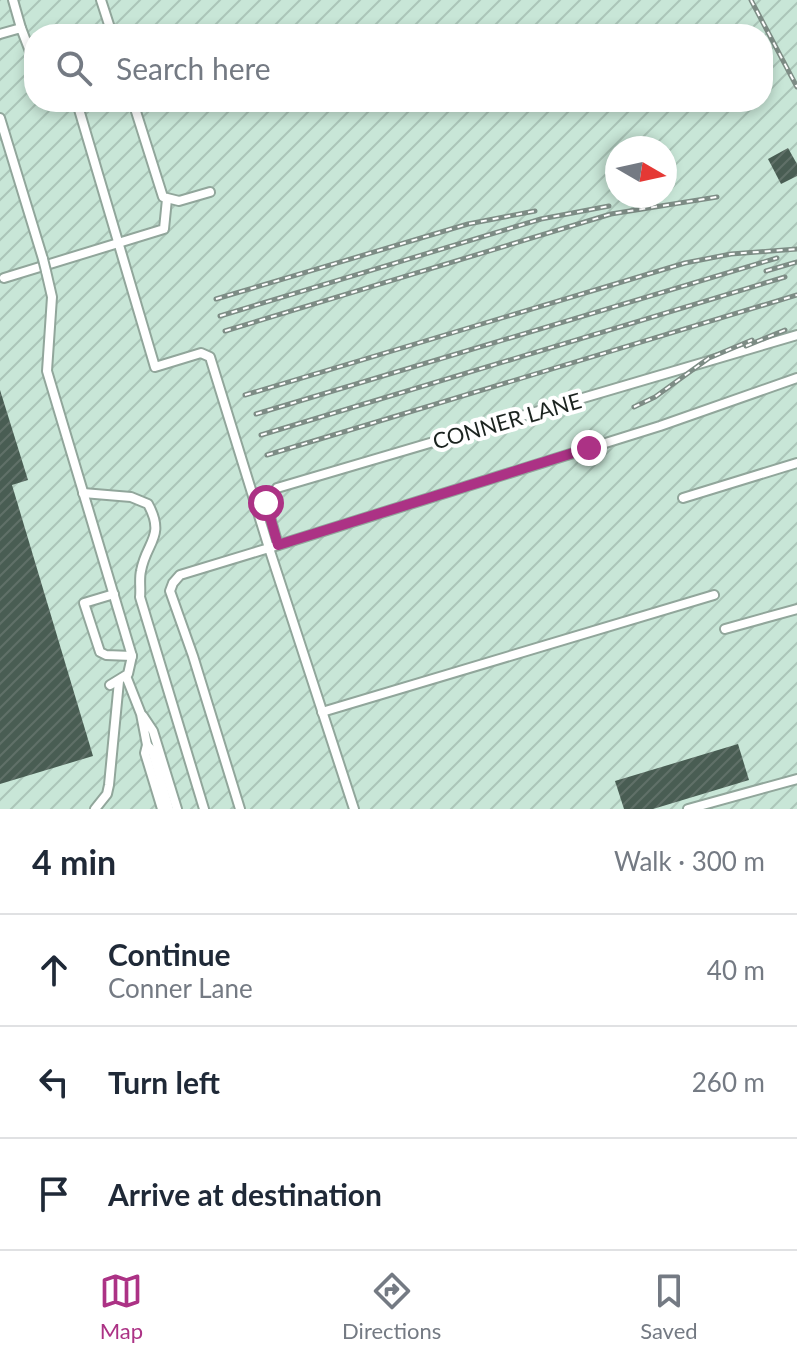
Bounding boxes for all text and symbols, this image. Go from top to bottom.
search box [24,24,773,112]
icon: search [52,46,96,90]
text: Search here [116,50,271,86]
north arrow [605,136,677,208]
street label: CONNER LANE [429,386,584,455]
route end [571,430,607,466]
route start [248,485,284,521]
text: 4 min [32,841,116,882]
text: Walk · 300 m [614,845,765,877]
text: Continue [108,936,231,972]
icon: ahead [32,948,76,992]
text: 40 m [707,954,765,986]
text: Conner Lane [108,972,253,1004]
icon: left [32,1060,76,1104]
text: Turn left [108,1064,220,1100]
text: 260 m [692,1066,765,1098]
icon: arrive [32,1172,76,1216]
text: Arrive at destination [108,1176,382,1212]
tab: Map [99,1269,143,1344]
tab: Directions [342,1269,441,1344]
tab: Saved [640,1269,698,1344]

